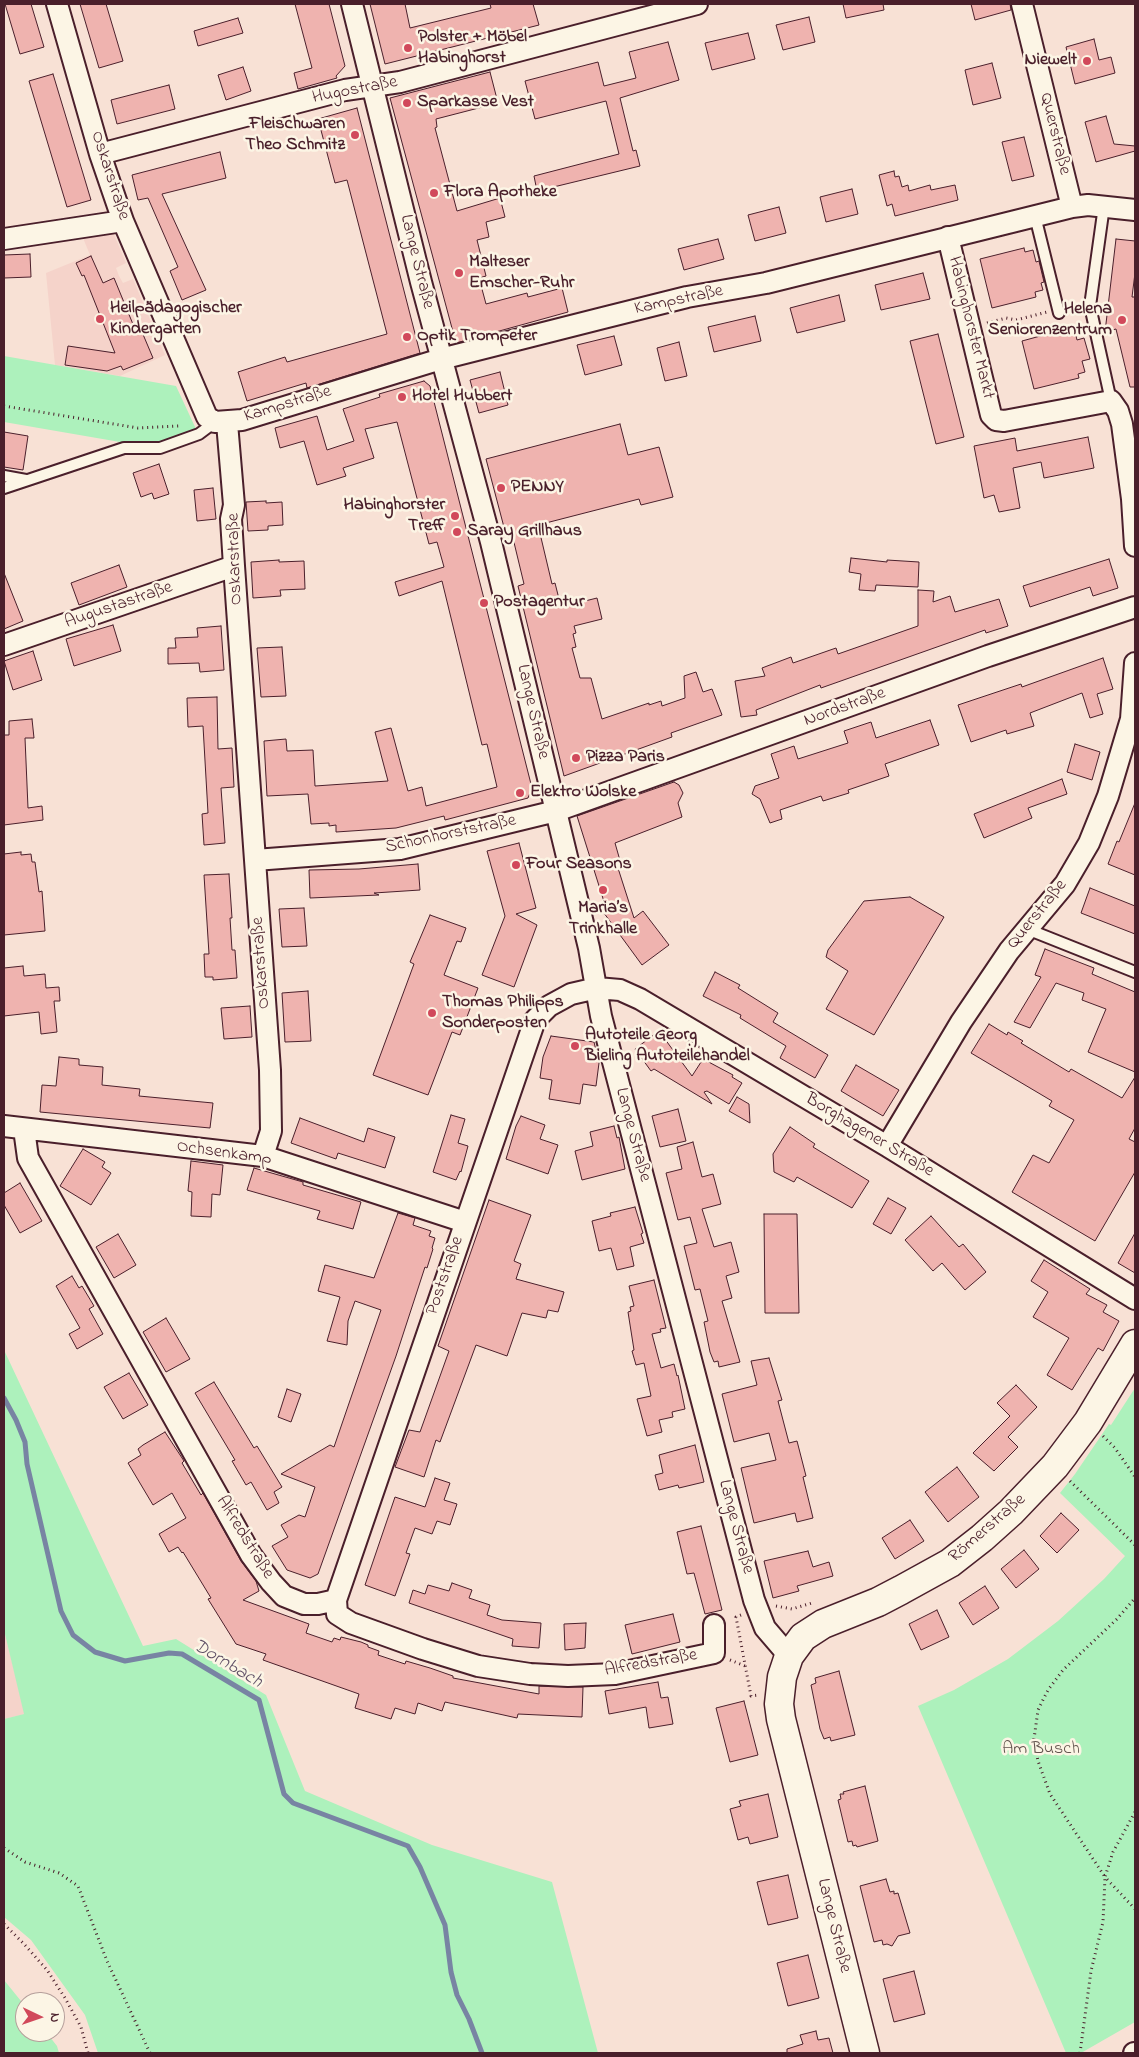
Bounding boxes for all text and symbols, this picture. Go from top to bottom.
place label: Polster + Möbel Habinghorst [418,27,527,70]
marker: Polster + Möbel Habinghorst [402,42,414,54]
place label: Niewelt [1025,50,1077,72]
marker: Niewelt [1081,55,1093,67]
street label: Hugostraße [311,72,399,110]
street label: Querstraße [1033,91,1075,177]
place label: Sparkasse Vest [417,92,534,114]
marker: Sparkasse Vest [401,97,413,109]
place label: Fleischwaren Theo Schmitz [245,114,345,156]
street label: Oskarstraße [84,129,134,223]
marker: Fleischwaren Theo Schmitz [349,129,361,141]
place label: Flora Apotheke [444,182,557,204]
marker: Flora Apotheke [428,187,440,199]
street label: Lange Straße [394,213,438,311]
place label: Malteser Emscher-Ruhr [469,252,574,294]
street label: Habinghorster Markt [942,254,998,402]
marker: Malteser Emscher-Ruhr [453,267,465,279]
street label: Kampstraße [633,281,725,321]
place label: Heilpädagogischer Kindergarten [110,298,242,340]
place label: Helena Seniorenzentrum [988,299,1112,342]
marker: Heilpädagogischer Kindergarten [94,313,106,325]
marker: Helena Seniorenzentrum [1116,314,1128,326]
place label: Optik Trompeter [417,326,537,348]
marker: Optik Trompeter [401,331,413,343]
street label: Kampstraße [242,381,334,429]
place label: Hotel Hubbert [412,386,512,408]
marker: Hotel Hubbert [396,391,408,403]
place label: PENNY [511,477,564,499]
marker: PENNY [495,482,507,494]
place label: Habinghorster Treff [343,495,445,538]
marker: Habinghorster Treff [449,510,461,522]
street label: Oskarstraße [224,513,248,605]
place label: Saray Grillhaus [467,521,582,543]
marker: Saray Grillhaus [451,526,463,538]
street label: Augustastraße [62,577,176,635]
place label: Postagentur [494,592,585,614]
marker: Postagentur [478,597,490,609]
street label: Lange Straße [511,663,553,761]
street label: Nordstraße [801,683,889,733]
place label: Pizza Paris [586,747,665,769]
marker: Pizza Paris [570,752,582,764]
place label: Elektro Wolske [530,782,636,804]
marker: Elektro Wolske [514,787,526,799]
street label: Schonhorststraße [384,811,518,859]
place label: Four Seasons [526,854,632,876]
marker: Four Seasons [510,859,522,871]
street label: Querstraße [1003,876,1073,954]
marker: Maria’s Trinkhalle [597,884,609,896]
place label: Maria’s Trinkhalle [569,898,637,941]
street label: Oskarstraße [248,916,276,1010]
place label: Thomas Philipps Sonderposten [442,992,564,1034]
marker: Thomas Philipps Sonderposten [426,1007,438,1019]
place label: Autoteile Georg Bieling Autoteilehandel [585,1025,750,1068]
marker: Autoteile Georg Bieling Autoteilehandel [569,1040,581,1052]
street label: Lange Straße [609,1086,655,1184]
street label: Borghagener Straße [801,1089,937,1183]
street label: Ochsenkamp [175,1137,273,1171]
street label: Poststraße [422,1234,470,1318]
street label: Lange Straße [712,1478,758,1576]
street label: Römerstraße [945,1490,1031,1568]
street label: Alfredstraße [210,1493,278,1583]
water label: Dornbach [188,1635,266,1695]
street label: Alfredstraße [603,1645,699,1683]
park label: Am Busch [1002,1739,1080,1761]
street label: Lange Straße [811,1877,855,1975]
north arrow [15,1992,65,2042]
text: N [44,2012,65,2023]

